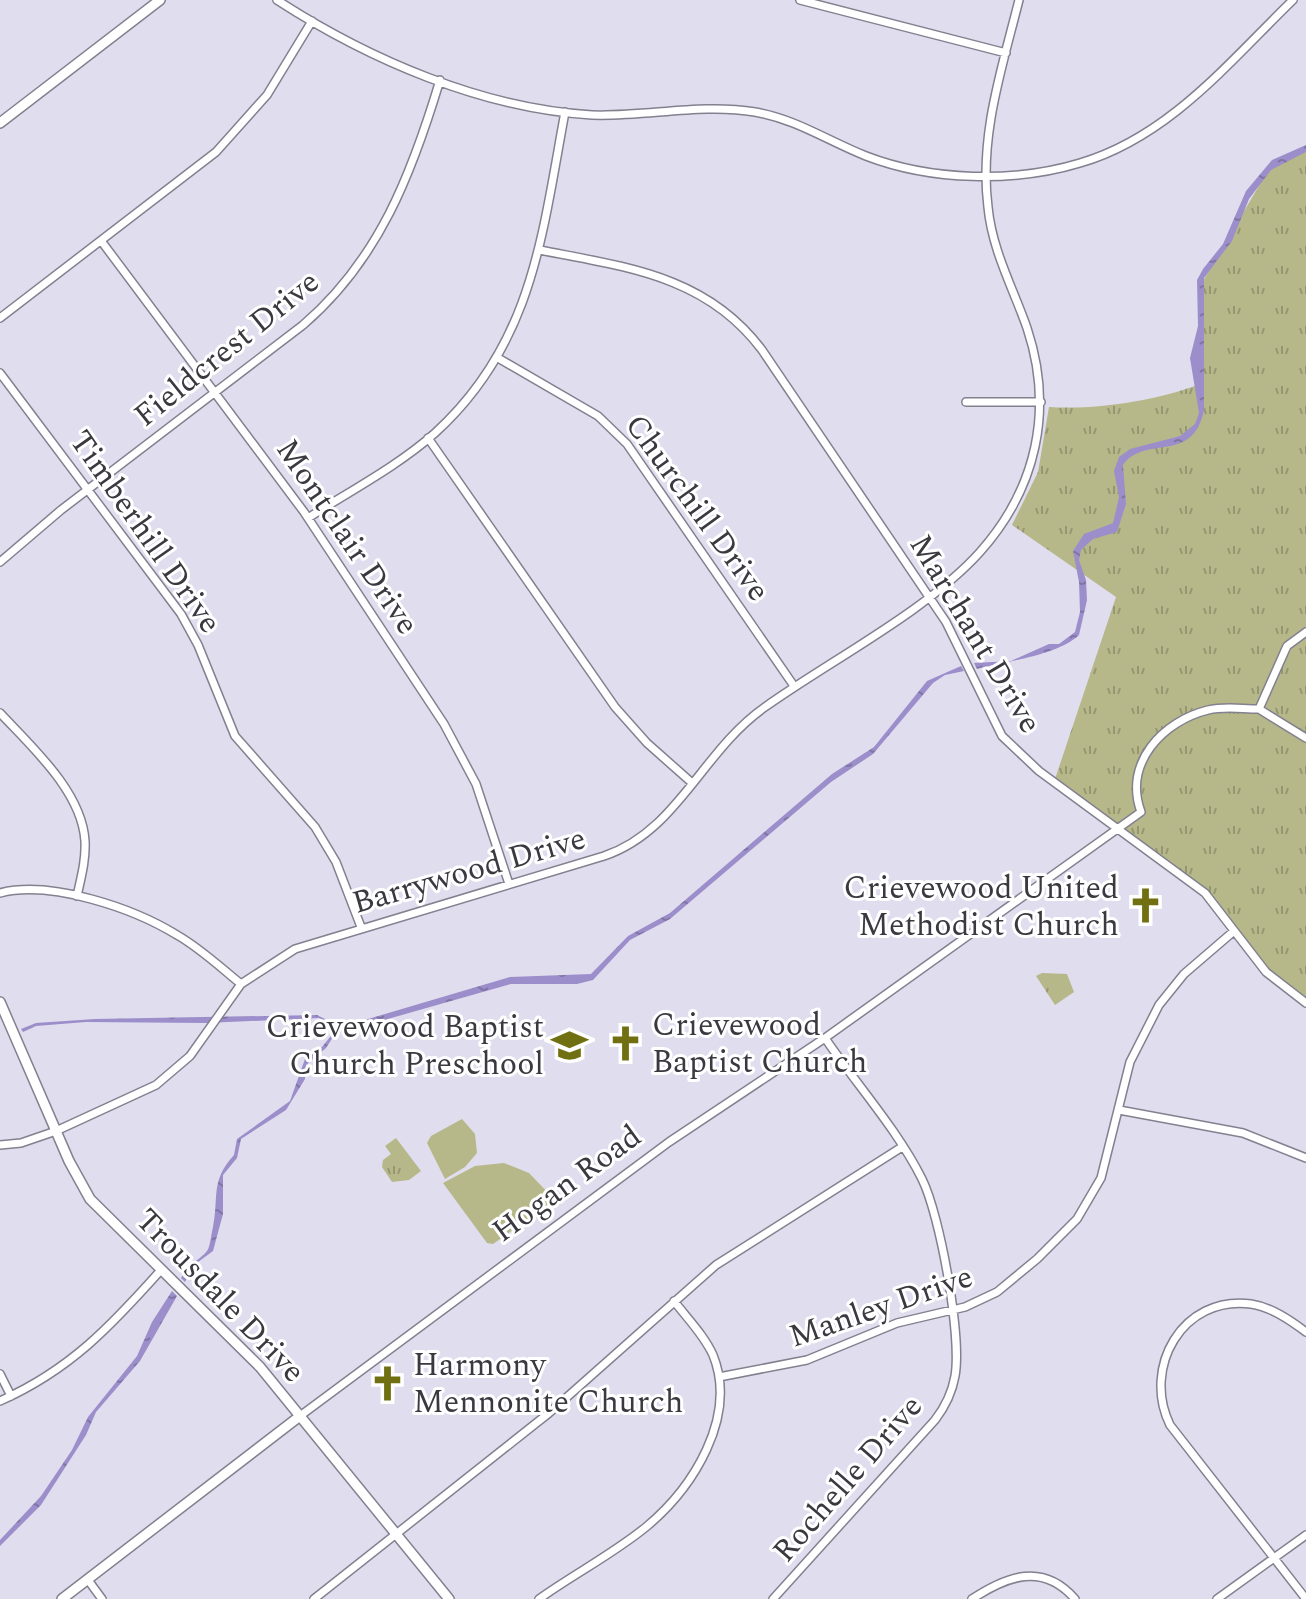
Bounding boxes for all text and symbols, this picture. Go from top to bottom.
street label: Fieldcrest Drive [123,259,331,439]
street label: Churchill Drive [612,404,782,612]
street label: Timberhill Drive [56,420,234,644]
street label: Montclair Drive [263,429,431,645]
street label: Marchant Drive [896,525,1054,743]
street label: Barrywood Drive [347,814,591,928]
place label: Crievewood United Methodist Church [843,864,1119,950]
church icon: Crievewood United Methodist Church [1126,887,1164,925]
place label: Crievewood Baptist Church [652,1001,868,1087]
place label: Crievewood Baptist Church Preschool [266,1003,544,1089]
church icon: Crievewood Baptist Church [607,1024,645,1062]
school or university icon: Crievewood Baptist Church Preschool [551,1026,589,1064]
street label: Hogan Road [482,1113,652,1255]
street label: Trousdale Drive [124,1197,316,1395]
street label: Manley Drive [782,1253,980,1361]
place label: Harmony Mennonite Church [413,1341,683,1427]
church icon: Harmony Mennonite Church [368,1364,406,1402]
street label: Rochelle Drive [761,1384,935,1574]

